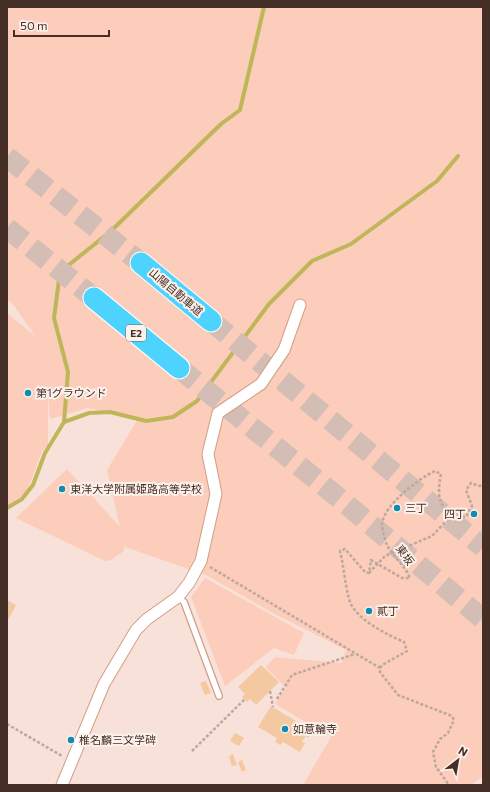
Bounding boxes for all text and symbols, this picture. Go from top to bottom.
scale bar [14,12,109,38]
text: 50 m [20,18,48,32]
street label: 山陽自動車道 [147,265,206,318]
road number: E2 [126,325,146,341]
place label: 第1グラウンド [36,386,107,399]
marker: 第1グラウンド [23,388,33,398]
place label: 東洋大学附属姫路高等学校 [70,482,202,495]
marker: 東洋大学附属姫路高等学校 [57,484,67,494]
place label: 三丁 [405,501,427,514]
marker: 三丁 [392,503,402,513]
place label: 四丁 [444,507,466,520]
marker: 四丁 [469,509,479,519]
street label: 東坂 [394,542,417,567]
place label: 貳丁 [377,604,399,617]
marker: 貳丁 [364,606,374,616]
place label: 如意輪寺 [293,722,337,735]
marker: 如意輪寺 [280,724,290,734]
place label: 椎名麟三文学碑 [79,733,156,746]
marker: 椎名麟三文学碑 [66,735,76,745]
north arrow [438,740,478,780]
text: N [457,743,470,759]

